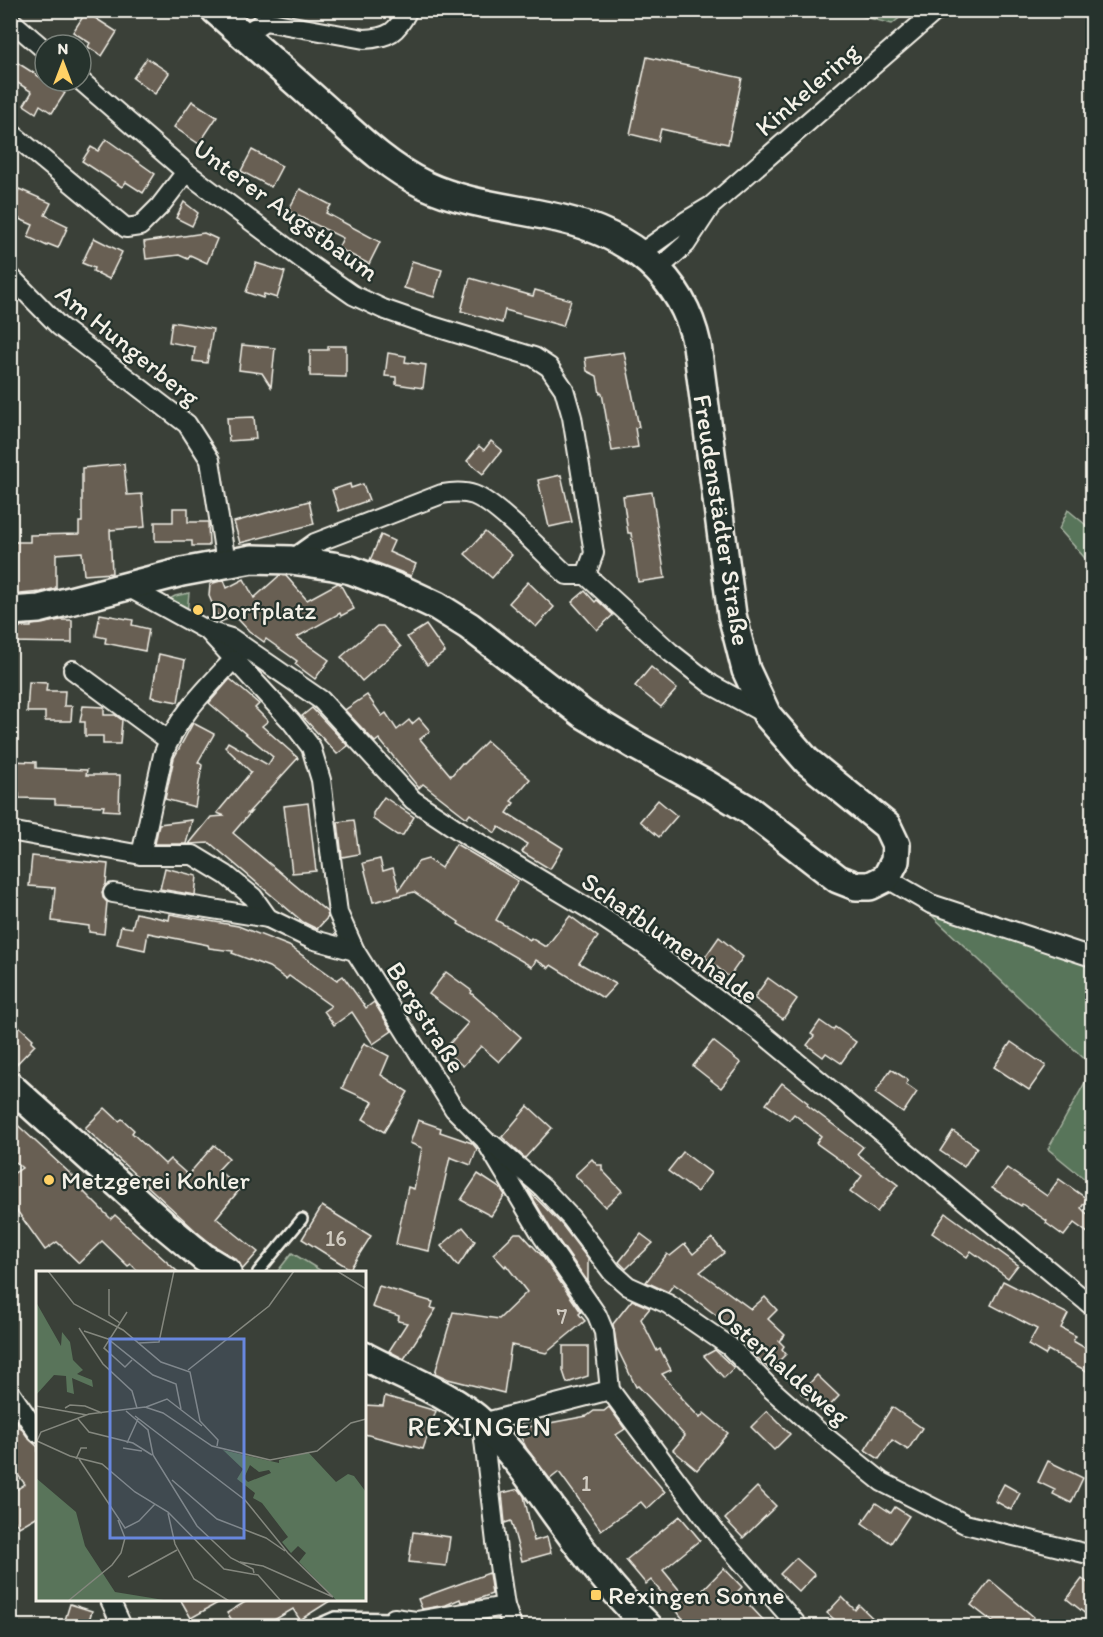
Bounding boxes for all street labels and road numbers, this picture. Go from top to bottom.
street label: Kinkelering [748,35,866,143]
street label: Unterer Augstbaum [187,132,385,288]
street label: Am Hungerberg [49,277,207,413]
street label: Freudenstädter Straße [686,392,758,648]
street label: Schafblumenhalde [575,865,765,1011]
street label: Bergstraße [379,955,473,1079]
street label: Osterhaldeweg [709,1298,857,1432]

